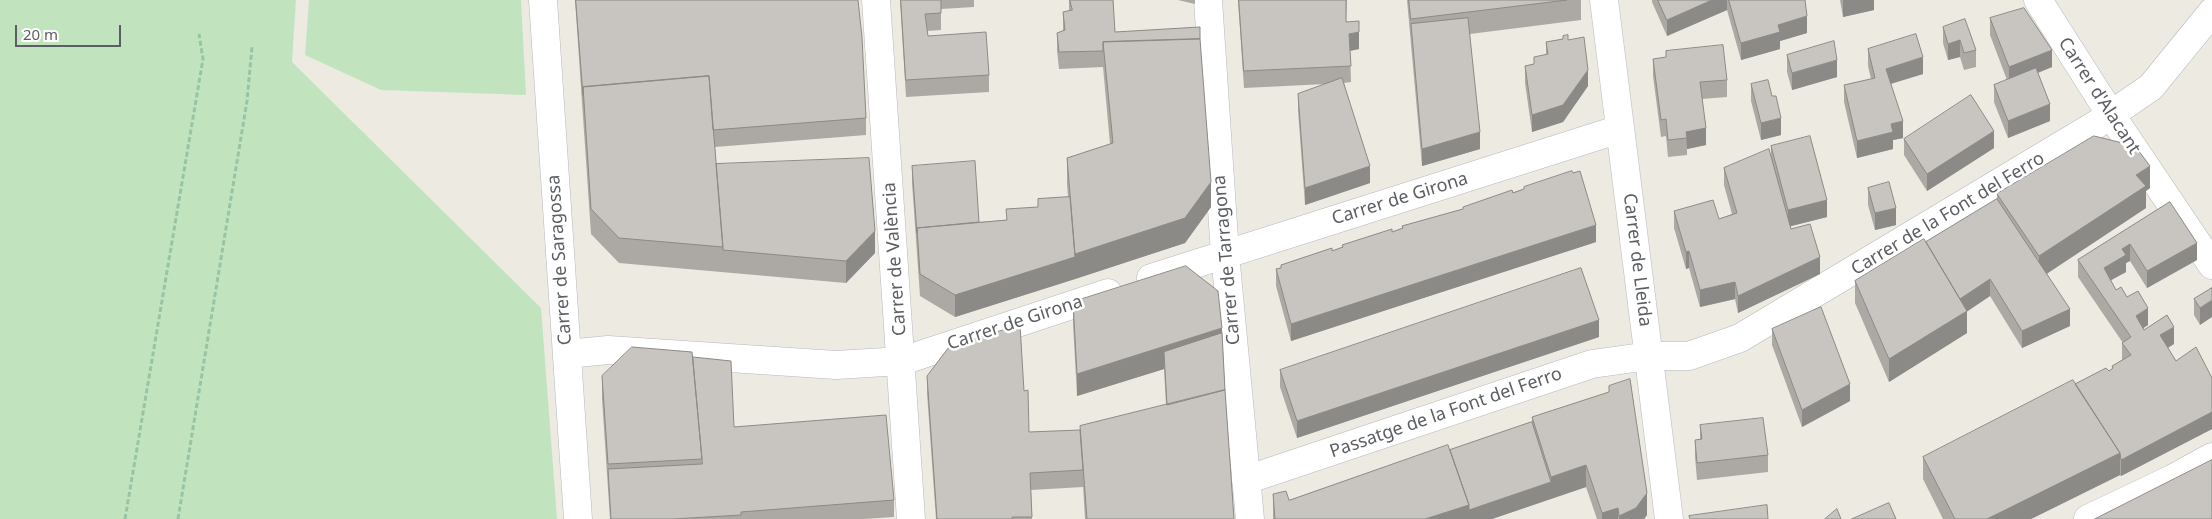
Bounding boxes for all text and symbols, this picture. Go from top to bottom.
scale bar [18,15,124,47]
text: 20 m [23,24,58,44]
street label: Carrer d'Alacant [2053,34,2145,158]
street label: Carrer de la Font del Ferro [1847,148,2049,280]
street label: Carrer de Girona [1329,168,1471,230]
street label: Carrer de Saragossa [543,174,577,346]
street label: Carrer de Tarragona [1209,174,1245,346]
street label: Carrer de València [879,181,911,337]
street label: Carrer de Lleida [1618,192,1656,328]
street label: Carrer de Girona [945,291,1085,355]
street label: Passatge de la Font del Ferro [1327,363,1565,463]

